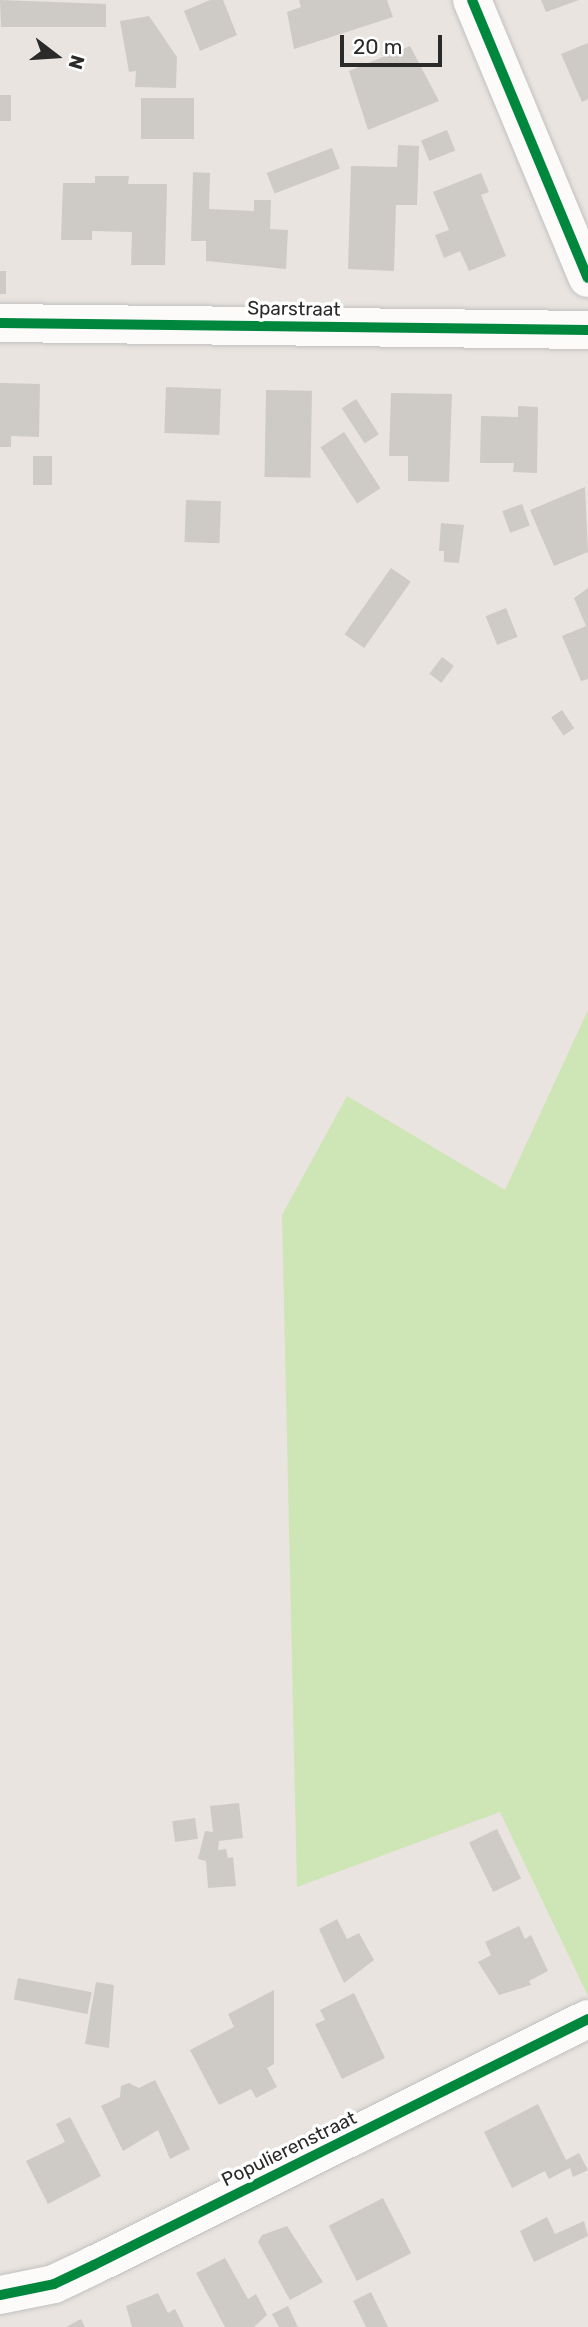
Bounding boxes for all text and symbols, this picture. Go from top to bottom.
north arrow [21,21,91,91]
scale bar [343,21,444,65]
text: 20 m [353,34,402,59]
text: N [64,52,90,72]
street label: Sparstraat [247,297,341,321]
street label: Populierenstraat [218,2106,360,2192]

